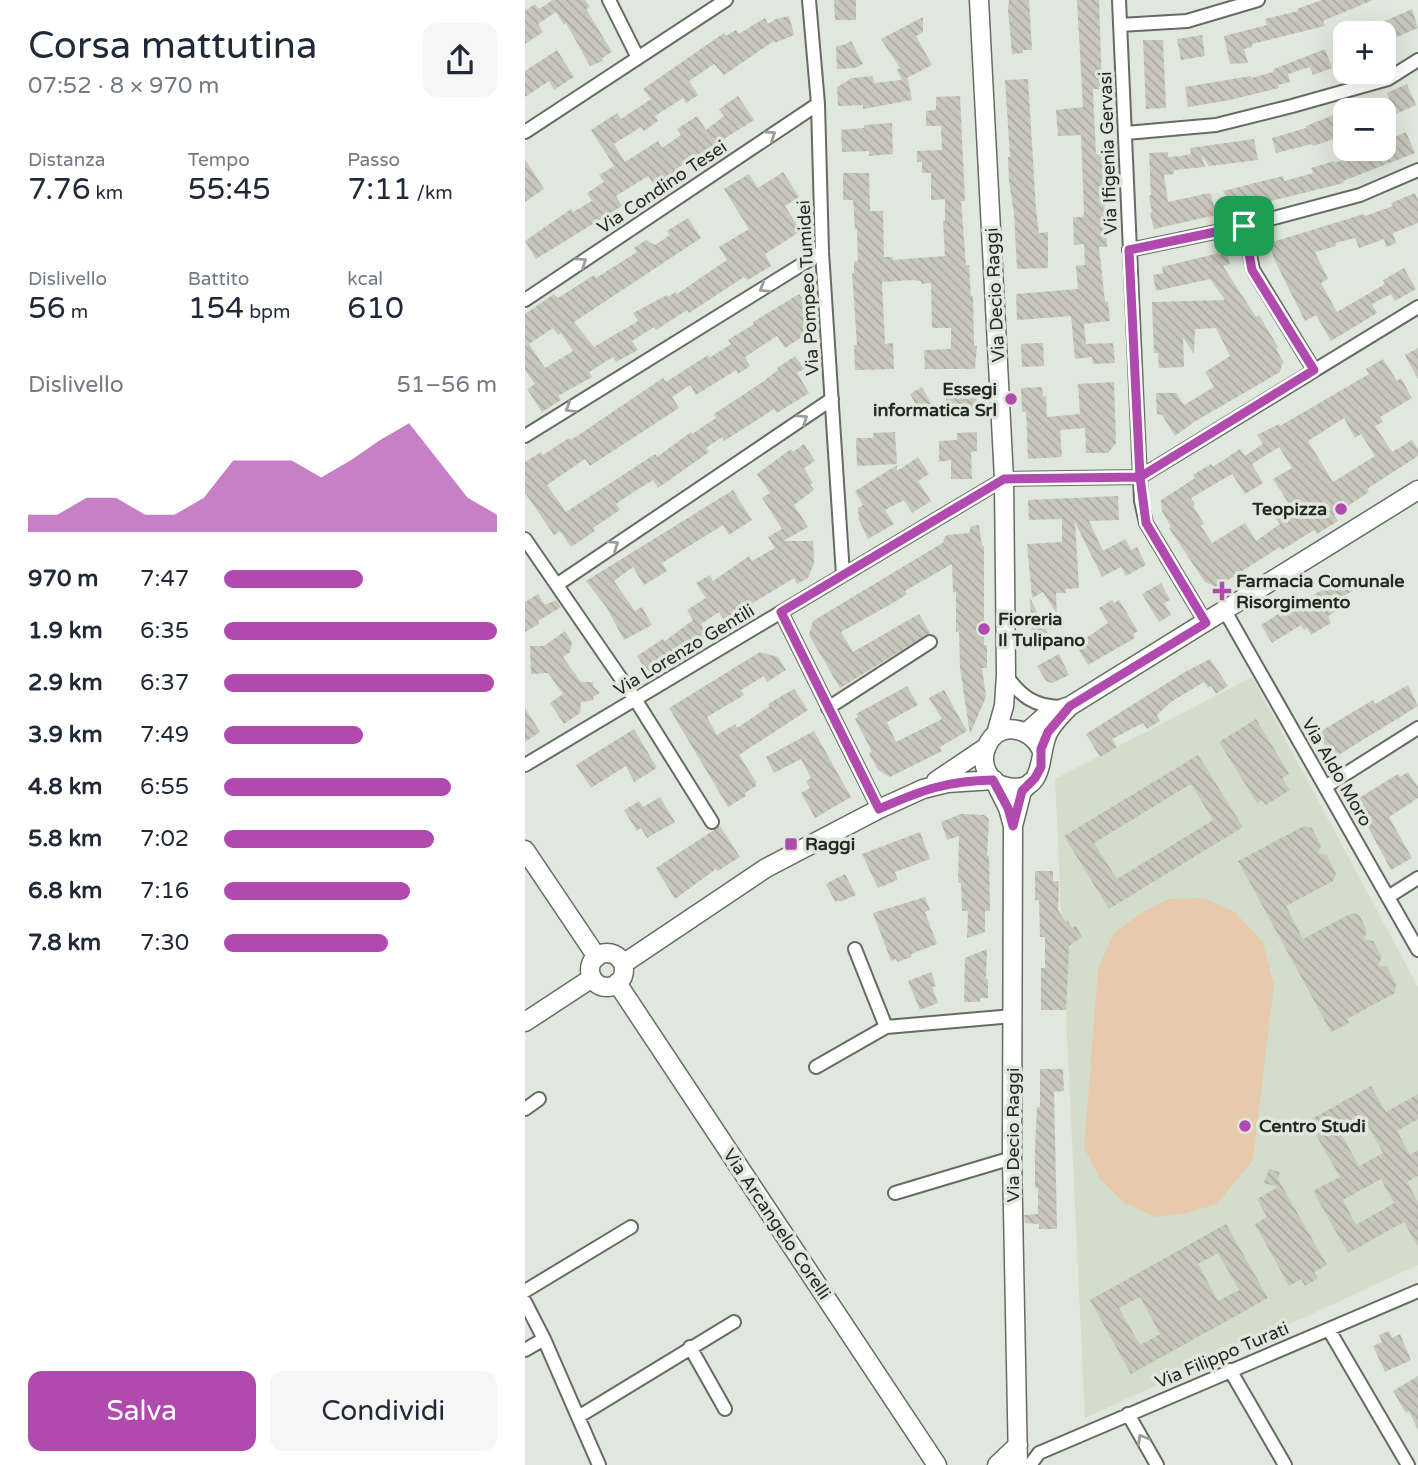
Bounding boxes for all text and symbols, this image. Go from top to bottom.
map controls [1333,21,1396,161]
button: + [1333,21,1396,84]
text: Corsa mattutina [28,23,317,69]
button: share [423,23,497,97]
street label: Via Ifigenia Gervasi [1094,71,1122,235]
text: 07:52 · 8 × 970 m [28,72,219,100]
button: − [1333,98,1396,161]
one-way arrow [763,131,776,143]
street label: Via Condino Tesei [593,136,731,238]
text: Distanza [28,149,106,171]
text: Tempo [188,149,250,171]
text: Passo [347,149,400,171]
text: 7.76 [28,171,91,208]
text: 55:45 [188,171,271,208]
text: 7:11 [347,171,412,208]
text: km [91,182,123,204]
text: /km [412,182,453,204]
pin [1214,196,1274,256]
street label: Via Pompeo Tumidei [792,200,824,376]
icon: arrive [1225,207,1263,245]
street label: Via Decio Raggi [980,227,1010,363]
one-way arrow [574,257,587,270]
text: Dislivello [28,268,107,290]
text: Battito [188,268,249,290]
text: kcal [347,268,383,290]
one-way arrow [758,280,771,293]
text: 56 [28,290,66,327]
text: 154 [188,290,244,327]
text: 610 [347,290,404,327]
text: m [66,301,88,323]
text: bpm [244,301,291,323]
text: Dislivello [28,371,124,399]
text: 51–56 m [396,371,497,399]
place label: Essegi informatica Srl [873,378,997,421]
marker: Essegi informatica Srl [1003,391,1019,407]
one-way arrow [565,399,578,412]
one-way arrow [795,414,808,427]
place label: Teopizza [1251,498,1327,520]
marker: Teopizza [1333,501,1349,517]
one-way arrow [606,541,619,554]
text: 970 m [28,565,98,593]
text: 7:47 [140,565,189,593]
place label: Farmacia Comunale Risorgimento [1236,570,1404,613]
marker: Farmacia Comunale Risorgimento [1214,583,1230,599]
street label: Via Lorenzo Gentili [610,599,758,701]
place label: Fioreria Il Tulipano [998,608,1085,651]
text: 1.9 km [28,617,103,645]
text: 6:35 [140,617,189,645]
marker: Fioreria Il Tulipano [976,621,992,637]
text: 2.9 km [28,669,103,697]
text: 6:37 [140,669,189,697]
street label: Via Aldo Moro [1297,714,1377,830]
text: 3.9 km [28,721,103,749]
text: 7:49 [140,721,189,749]
text: 4.8 km [28,773,102,801]
text: 6:55 [140,773,189,801]
text: 5.8 km [28,825,102,853]
text: 7:02 [140,825,189,853]
place label: Raggi [805,833,855,855]
marker: Raggi [783,836,799,852]
text: 6.8 km [28,877,102,905]
text: 7:16 [140,877,189,905]
text: 7.8 km [28,929,101,957]
text: 7:30 [140,929,189,957]
street label: Via Decio Raggi [1002,1068,1024,1202]
place label: Centro Studi [1259,1115,1366,1137]
marker: Centro Studi [1237,1118,1253,1134]
street label: Via Arcangelo Corelli [718,1144,836,1304]
street label: Via Filippo Turati [1152,1317,1292,1393]
button: Salva [28,1371,256,1451]
button: Condividi [270,1371,497,1451]
one-way arrow [1137,1434,1150,1447]

